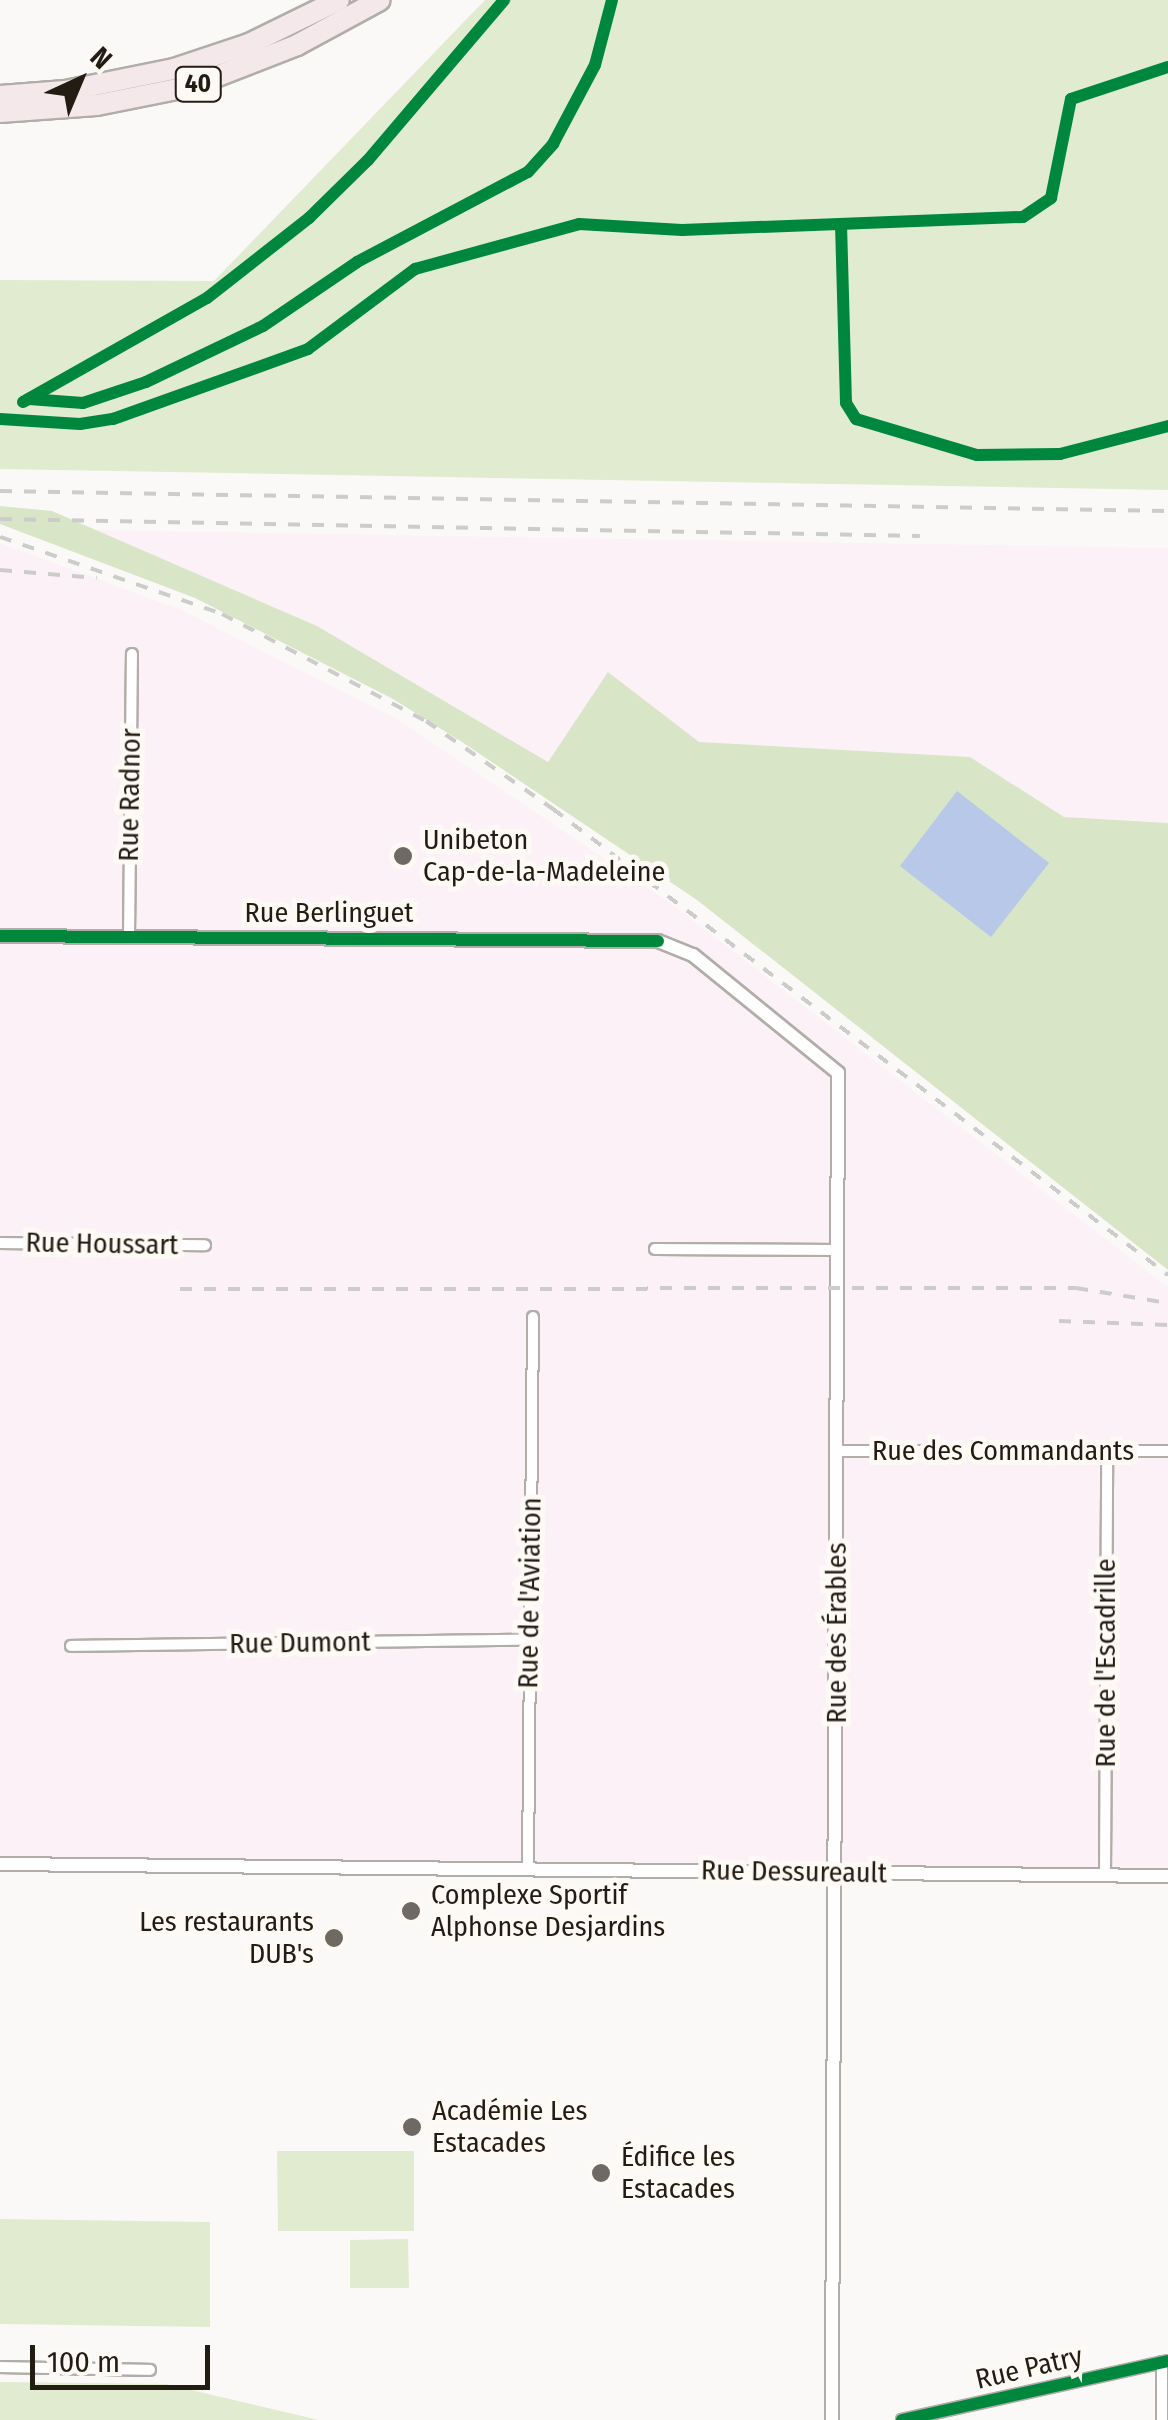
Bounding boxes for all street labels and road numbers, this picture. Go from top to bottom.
road number: 40 [173,64,223,104]
street label: Rue Radnor [112,728,148,862]
street label: Rue Berlinguet [245,896,413,930]
street label: Rue Houssart [25,1226,179,1262]
street label: Rue des Commandants [872,1434,1134,1468]
street label: Rue de l'Aviation [512,1497,548,1689]
street label: Rue des Érables [820,1542,854,1724]
street label: Rue de l'Escadrille [1089,1558,1123,1768]
street label: Rue Dumont [229,1625,371,1661]
street label: Rue Dessureault [701,1854,887,1890]
street label: Rue Patry [972,2339,1086,2397]

